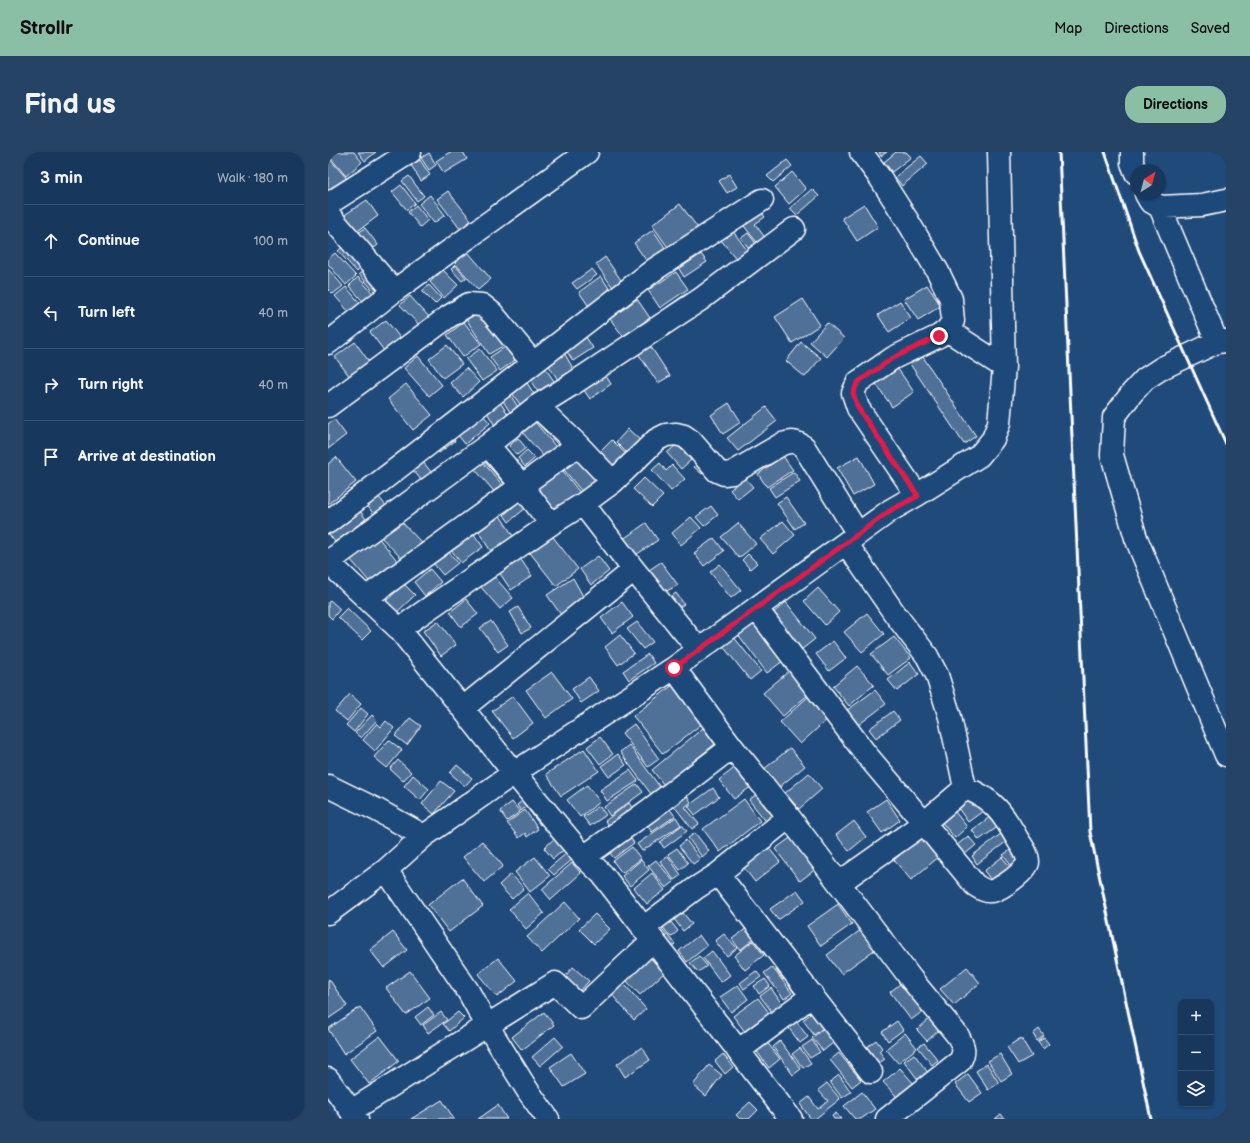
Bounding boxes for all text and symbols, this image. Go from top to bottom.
text: Strollr [20,17,73,40]
text: Map [1054,20,1082,37]
text: Directions [1104,20,1169,37]
text: Saved [1191,20,1230,37]
button: Directions [1125,86,1226,123]
text: Find us [24,88,116,121]
north arrow [1130,164,1166,200]
text: 3 min [40,168,83,188]
text: Walk · 180 m [217,170,288,186]
icon: ahead [40,230,62,252]
text: Continue [78,231,140,250]
text: 100 m [253,233,288,249]
icon: left [40,302,62,324]
text: Turn left [78,303,135,322]
text: 40 m [258,305,288,321]
route end [930,327,948,345]
icon: right [40,374,62,396]
text: Turn right [78,375,143,394]
text: 40 m [258,377,288,393]
icon: arrive [40,446,62,468]
text: Arrive at destination [78,447,216,466]
route start [665,659,683,677]
map controls [1178,999,1214,1107]
button: + [1178,999,1214,1035]
button: − [1178,1035,1214,1071]
button: layers [1178,1071,1214,1107]

